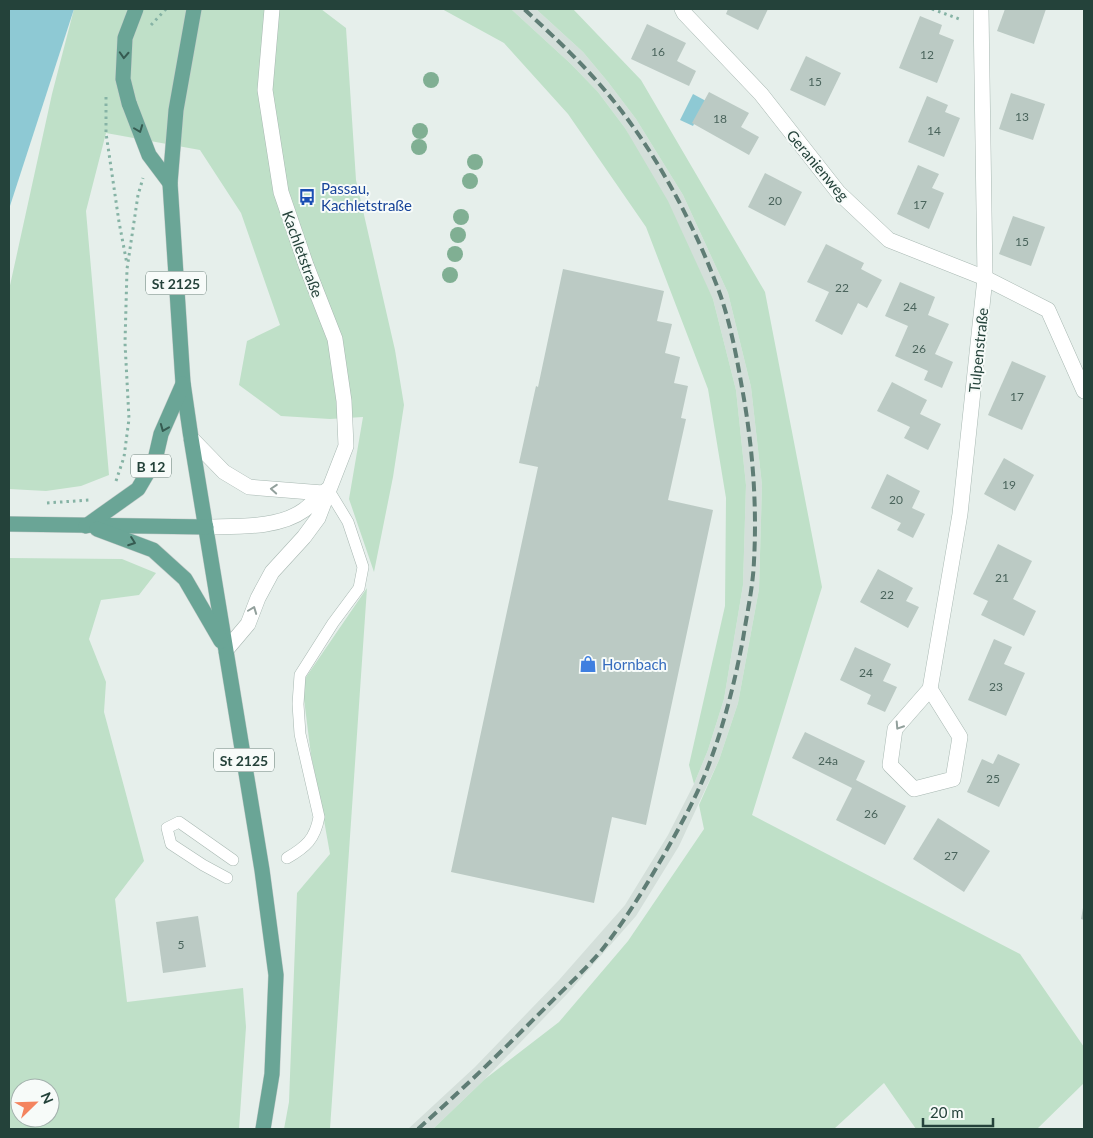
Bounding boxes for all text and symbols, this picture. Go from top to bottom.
house number: 16 [651,44,665,59]
house number: 12 [920,47,934,62]
one-way arrow [119,52,129,60]
house number: 15 [808,74,822,89]
house number: 13 [1015,109,1029,124]
house number: 18 [713,111,727,126]
house number: 14 [927,123,941,138]
one-way arrow [133,124,143,133]
street label: Geranienweg [783,126,853,204]
place label: Passau, Kachletstraße [321,179,412,214]
bus stop icon: Passau, Kachletstraße [297,187,317,207]
house number: 20 [768,193,782,208]
house number: 17 [913,197,927,212]
street label: Kachletstraße [279,208,327,300]
house number: 15 [1015,234,1029,249]
road number: St 2125 [146,272,206,294]
house number: 22 [835,280,849,295]
house number: 24 [903,299,917,314]
street label: Tulpenstraße [965,307,991,393]
house number: 26 [912,341,926,356]
house number: 17 [1010,389,1024,404]
one-way arrow [159,423,170,432]
road number: B 12 [131,454,171,478]
house number: 19 [1002,477,1016,492]
one-way arrow [270,483,278,494]
house number: 20 [889,492,903,507]
one-way arrow [127,536,136,546]
house number: 21 [995,570,1009,585]
house number: 22 [880,587,894,602]
one-way arrow [247,606,257,615]
shop icon: Hornbach [578,654,598,674]
place label: Hornbach [602,655,667,673]
house number: 24 [859,665,873,680]
house number: 23 [989,679,1003,694]
one-way arrow [895,721,905,730]
road number: St 2125 [214,748,274,772]
house number: 24a [818,753,838,768]
house number: 25 [986,771,1000,786]
house number: 26 [864,806,878,821]
house number: 27 [944,848,958,863]
house number: 5 [178,937,185,952]
north arrow [10,1078,60,1128]
text: N [37,1089,57,1106]
scale bar [923,1096,993,1128]
text: 20 m [930,1103,964,1121]

